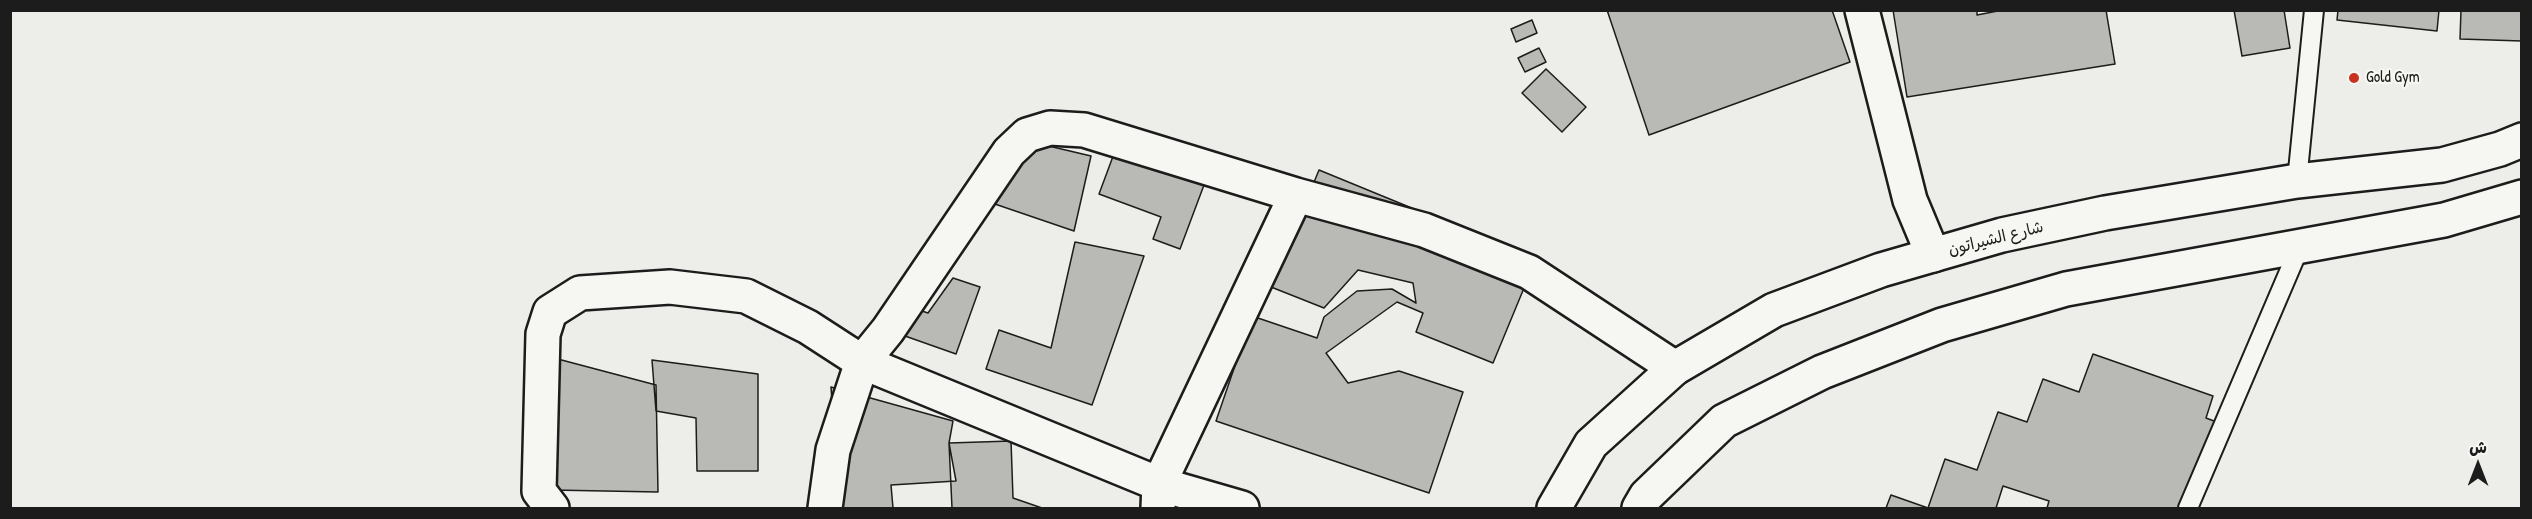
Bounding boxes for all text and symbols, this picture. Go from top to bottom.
place label: Gold Gym [2366,68,2420,88]
marker: Gold Gym [2347,71,2361,85]
street label: شارع الشيراتون [1946,218,2046,260]
north arrow [2448,435,2508,495]
text: ش [2469,436,2487,458]

